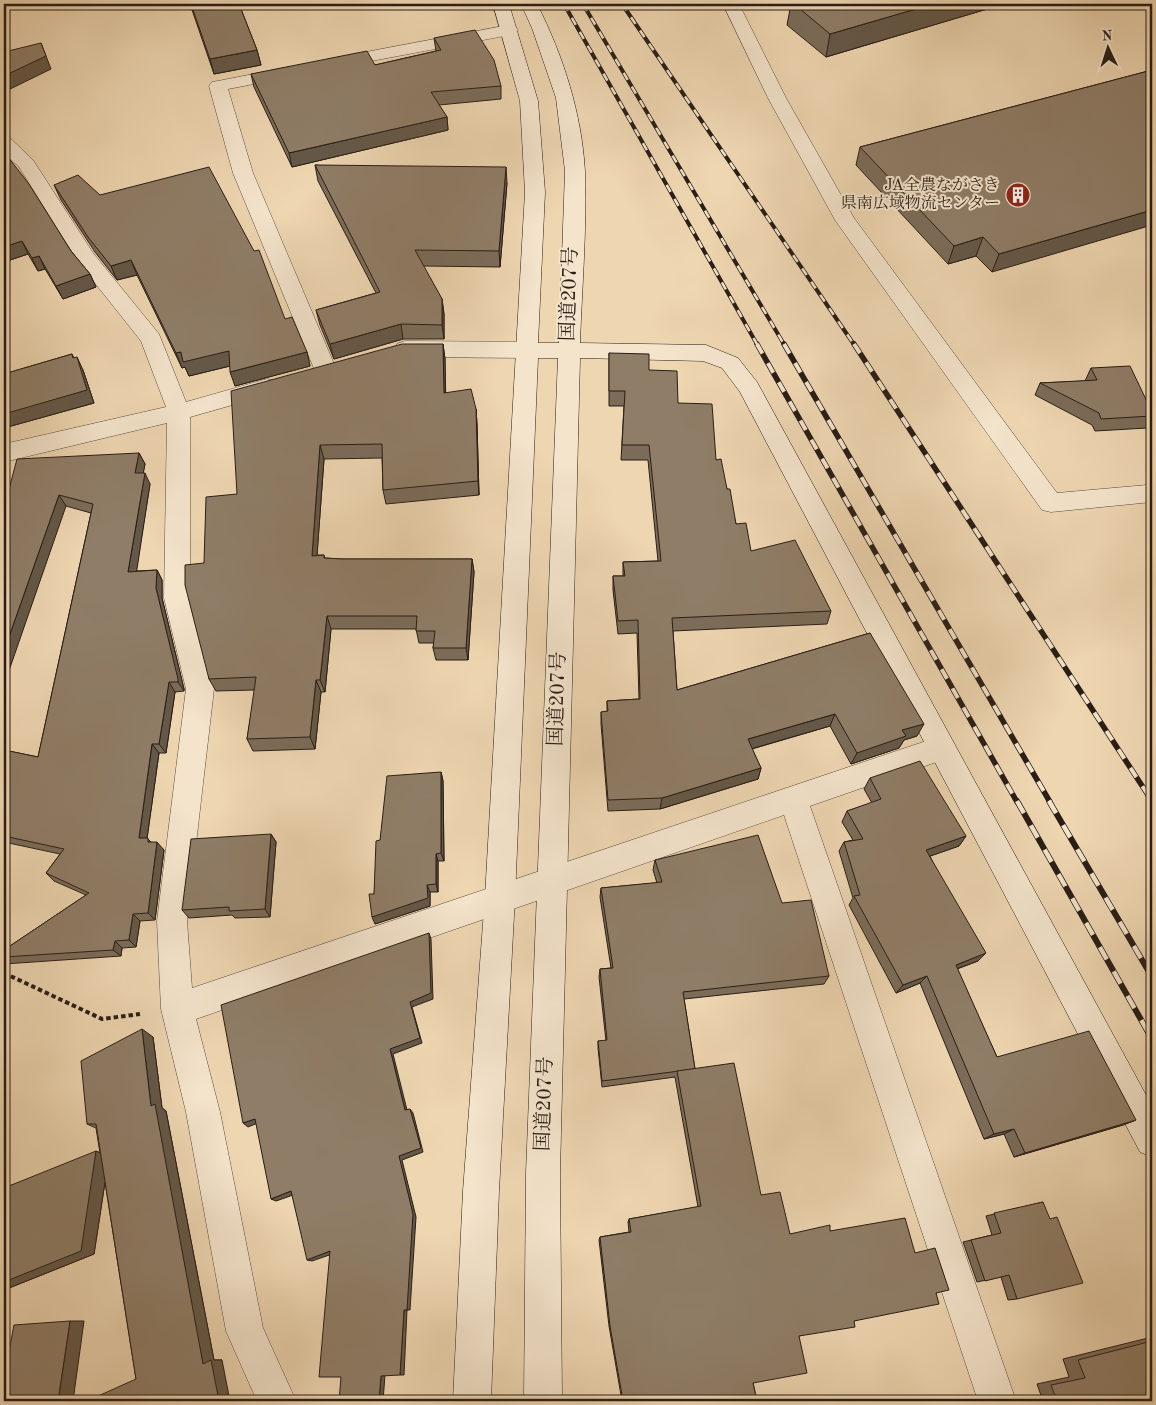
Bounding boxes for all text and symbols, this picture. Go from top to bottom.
north arrow [1084,22,1134,72]
text: N [1101,29,1113,43]
place label: JA全農ながさき 県南広域物流センター [841,176,1000,212]
building icon: JA全農ながさき 県南広域物流センター [1005,182,1031,208]
street label: 国道207号 [556,246,582,342]
street label: 国道207号 [544,651,570,747]
street label: 国道207号 [531,1056,557,1152]

